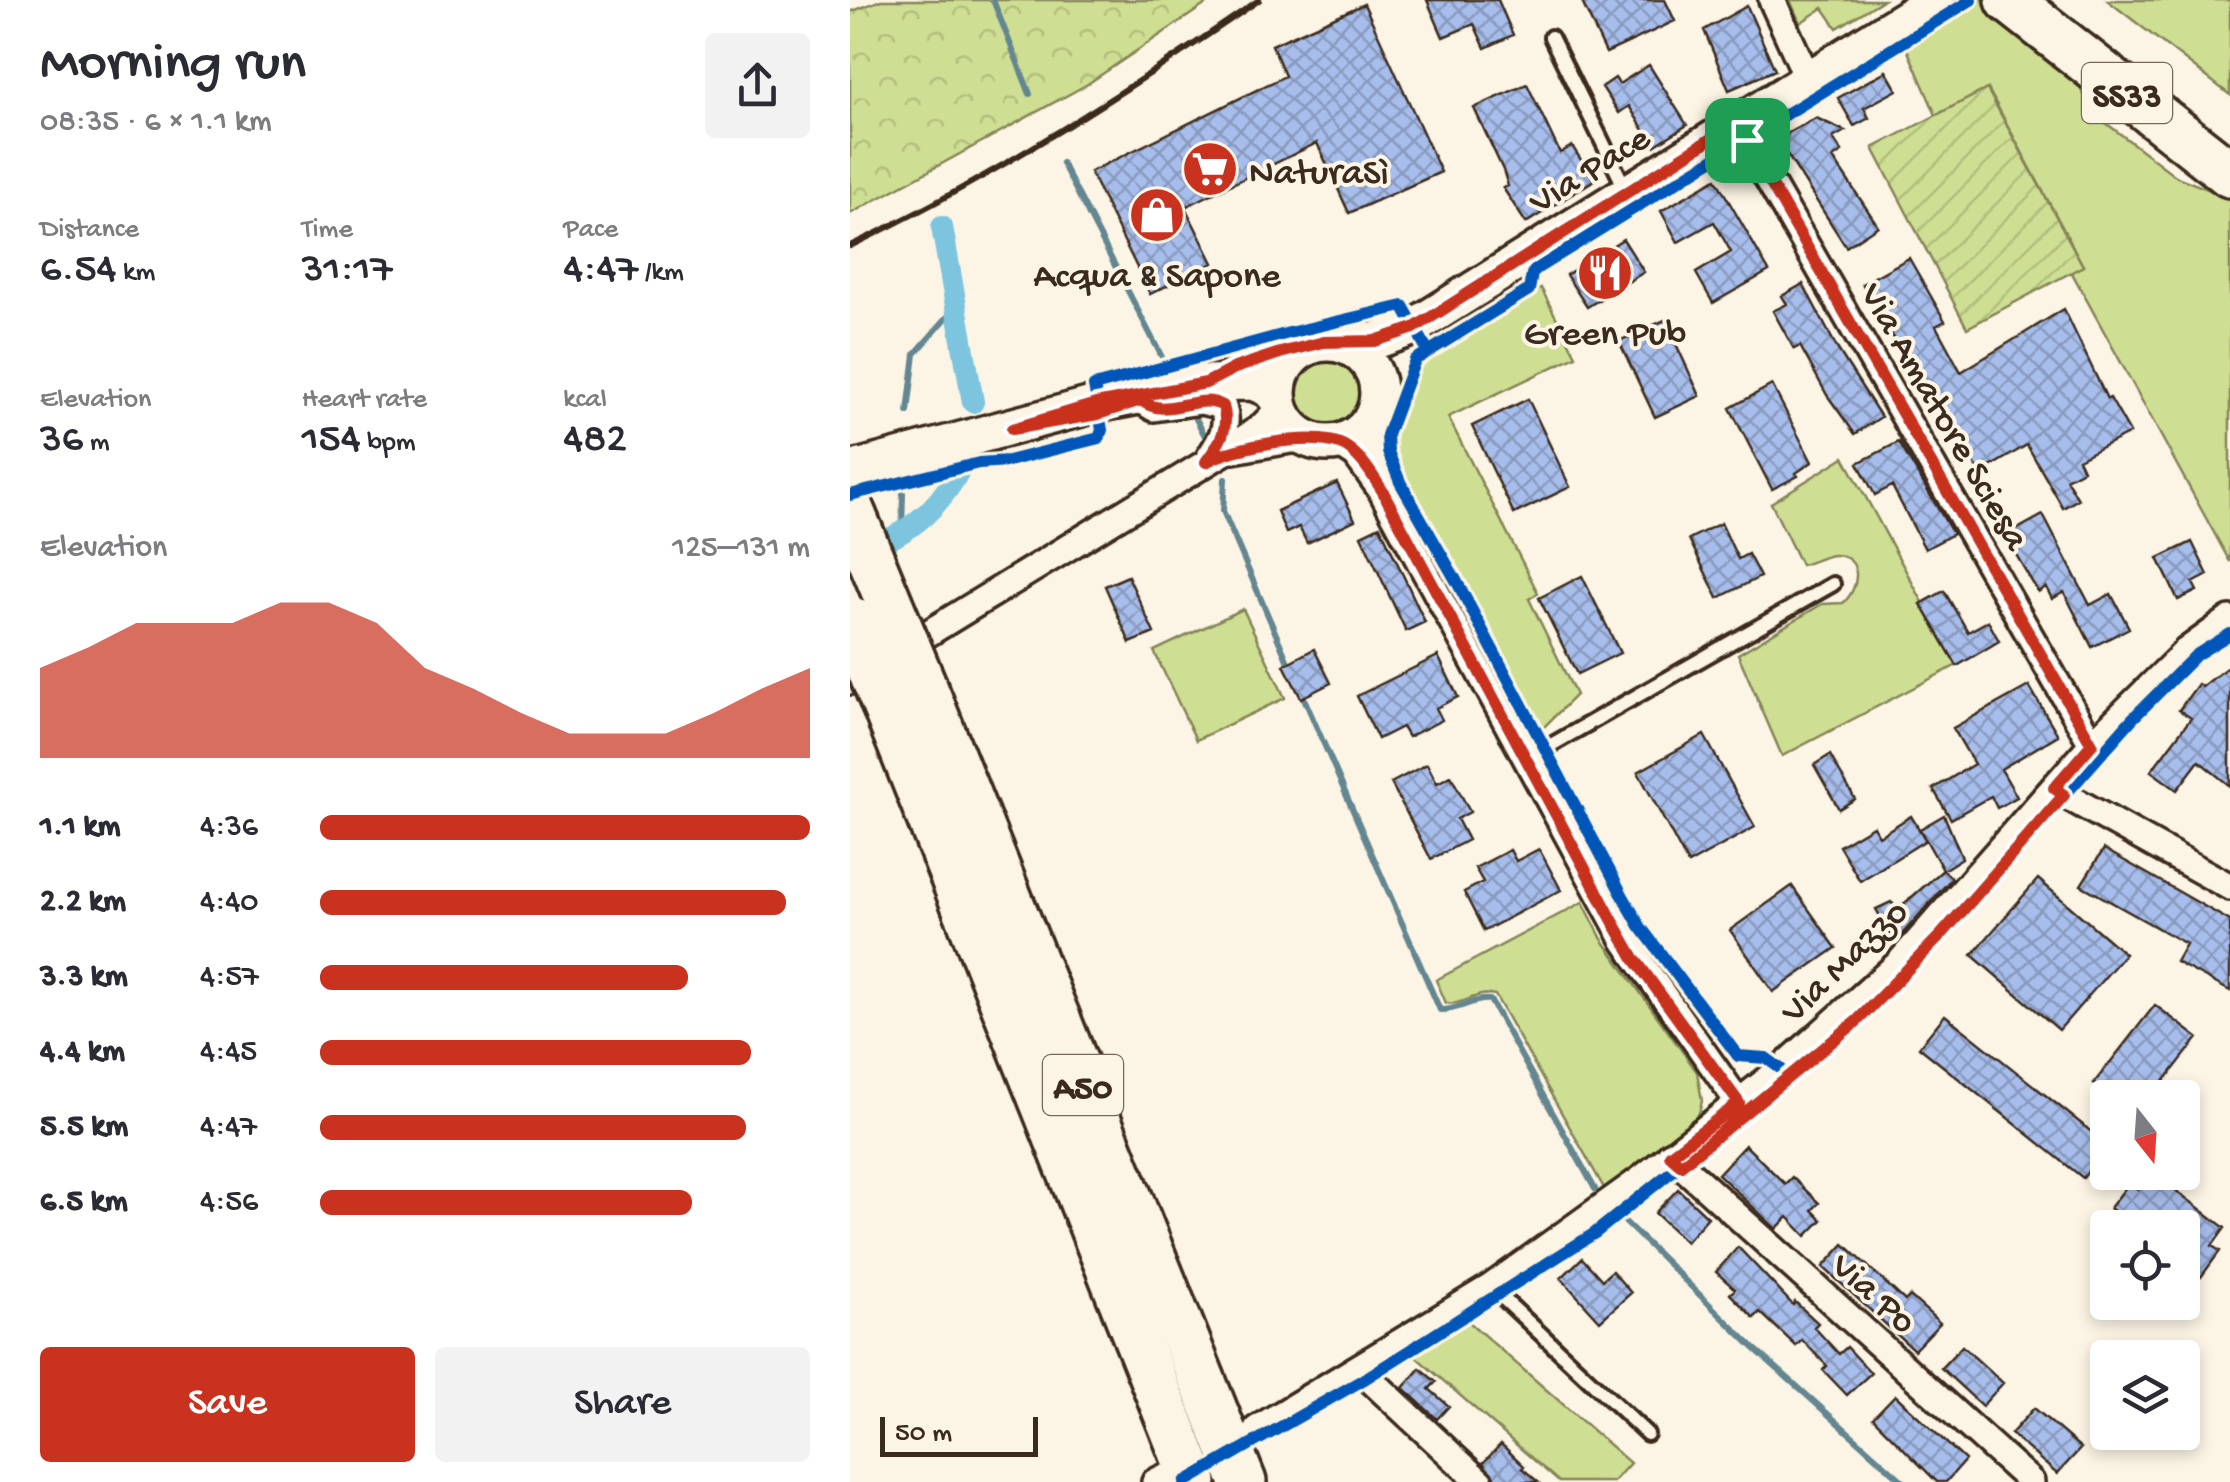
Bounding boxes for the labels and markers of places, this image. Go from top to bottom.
pin [1705,98,1790,183]
supermarket icon: NaturaSì [1180,139,1240,199]
place label: NaturaSì [1249,153,1389,197]
shop icon: Acqua & Sapone [1127,185,1187,245]
restaurant icon: Green Pub [1575,243,1635,303]
place label: Acqua & Sapone [1033,256,1281,300]
place label: Green Pub [1524,314,1686,358]

